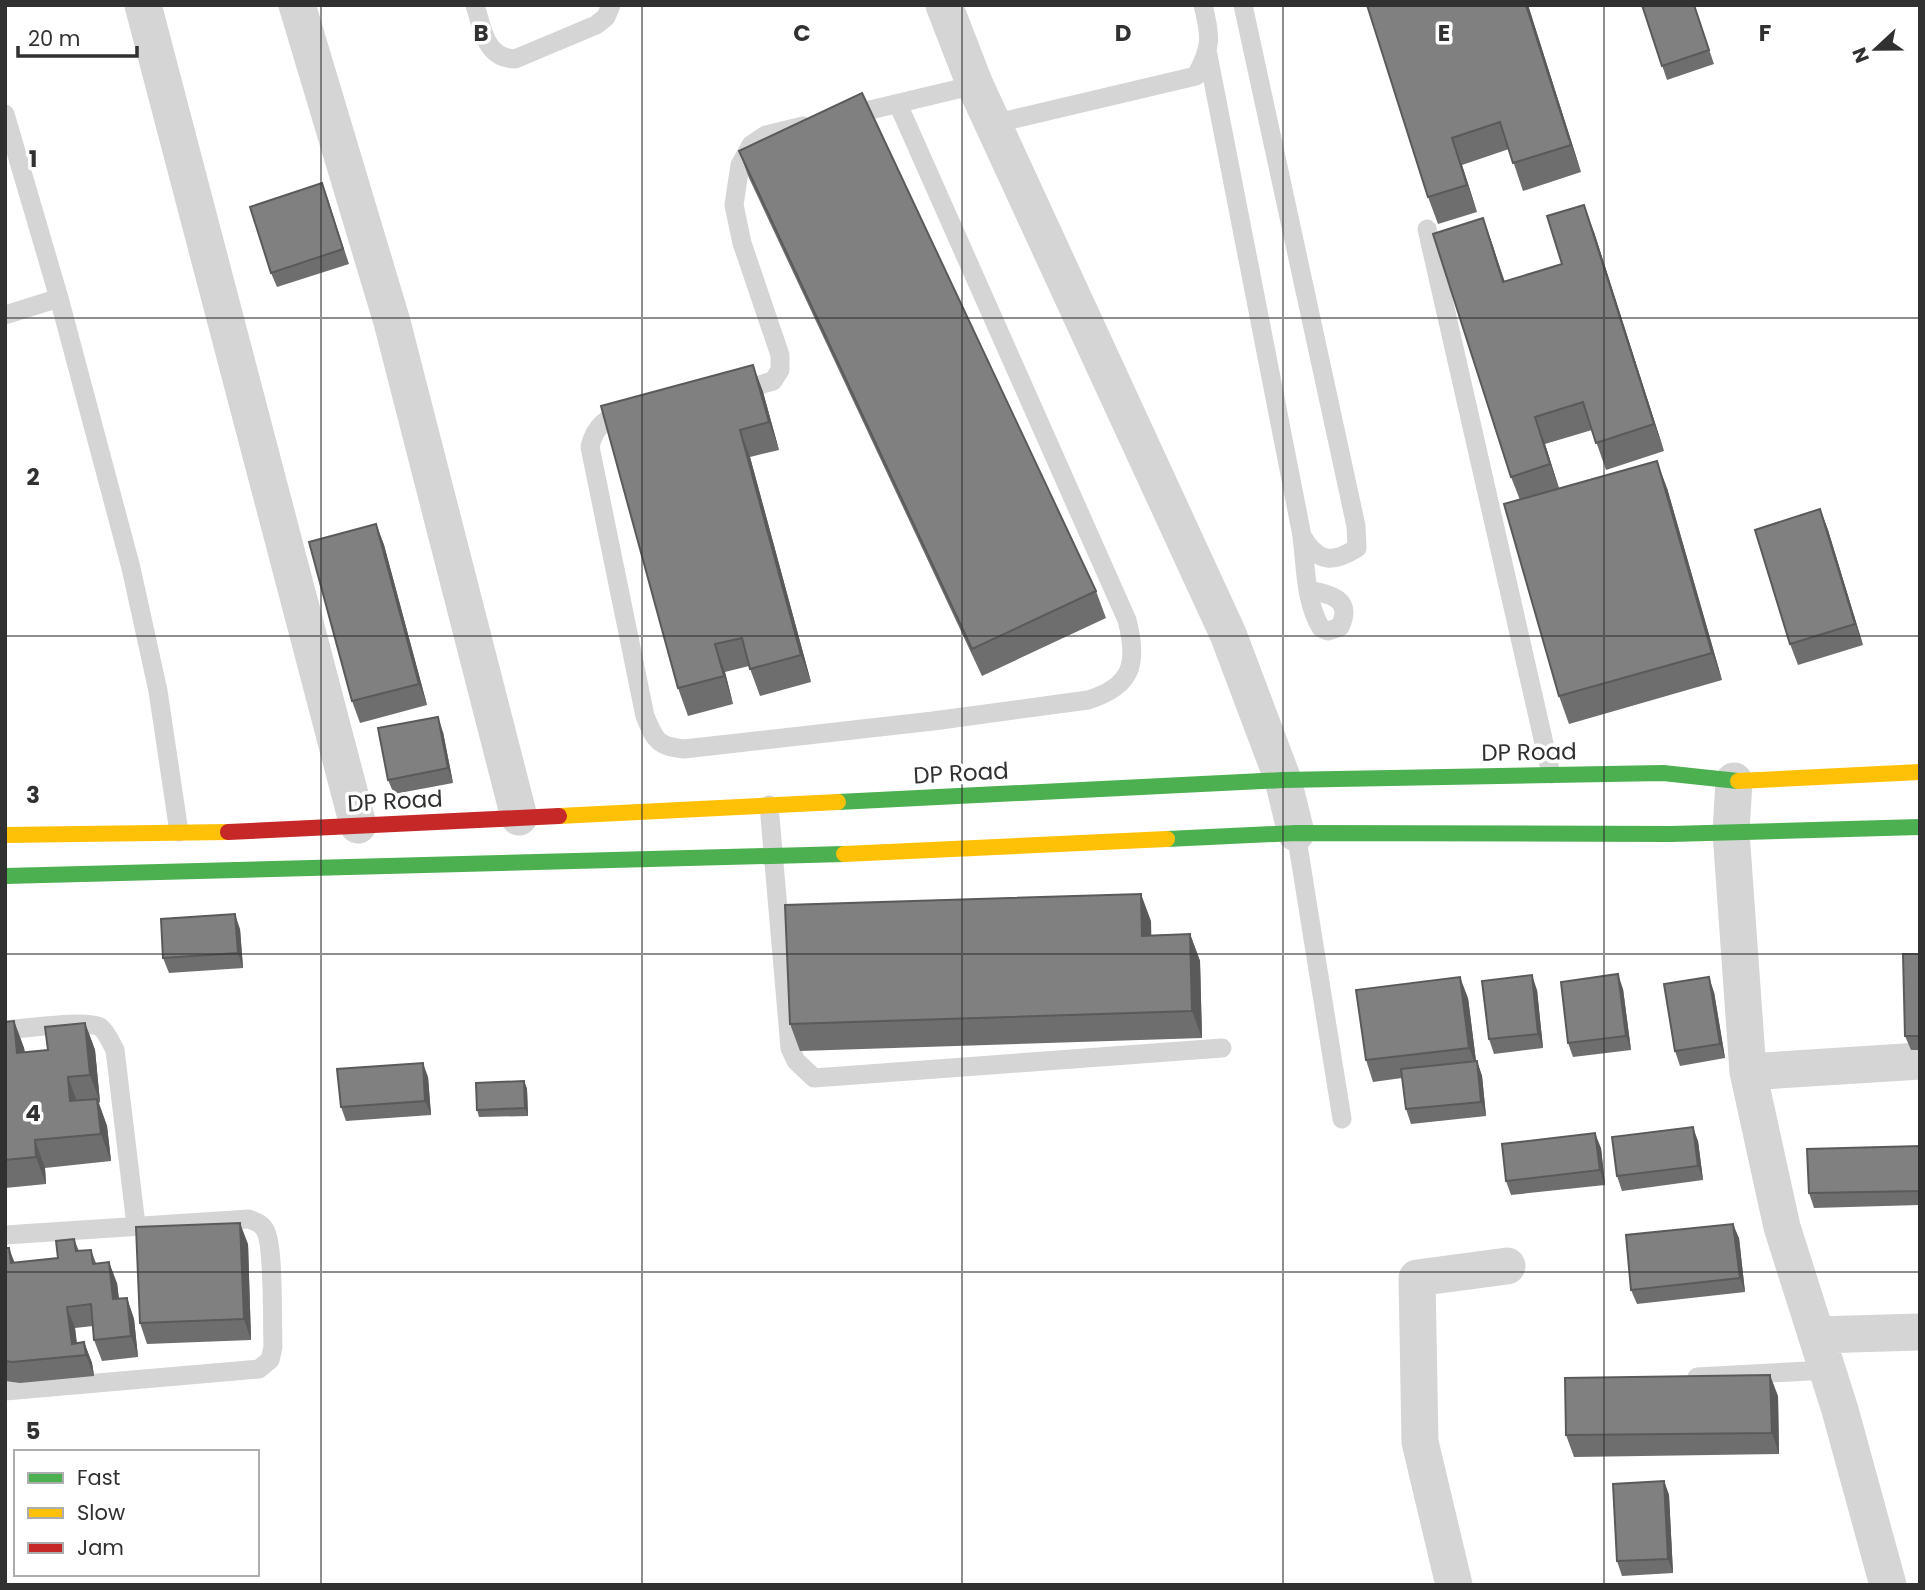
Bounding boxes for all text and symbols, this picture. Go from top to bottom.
scale bar [18,14,136,58]
north arrow [1841,14,1911,84]
text: B [473,17,489,49]
text: C [793,17,811,49]
text: D [1115,17,1131,49]
text: E [1438,17,1450,49]
text: F [1759,17,1771,49]
text: 20 m [28,24,81,53]
text: N [1846,43,1876,67]
text: 1 [29,143,37,175]
text: 2 [26,461,40,493]
street label: DP Road [1481,735,1577,769]
street label: DP Road [912,755,1010,791]
text: 3 [26,779,40,811]
street label: DP Road [346,783,444,819]
text: 4 [25,1097,41,1129]
text: 5 [26,1415,40,1447]
legend [14,1450,259,1576]
text: Fast [77,1463,120,1492]
text: Slow [77,1498,125,1527]
text: Jam [77,1533,124,1562]

